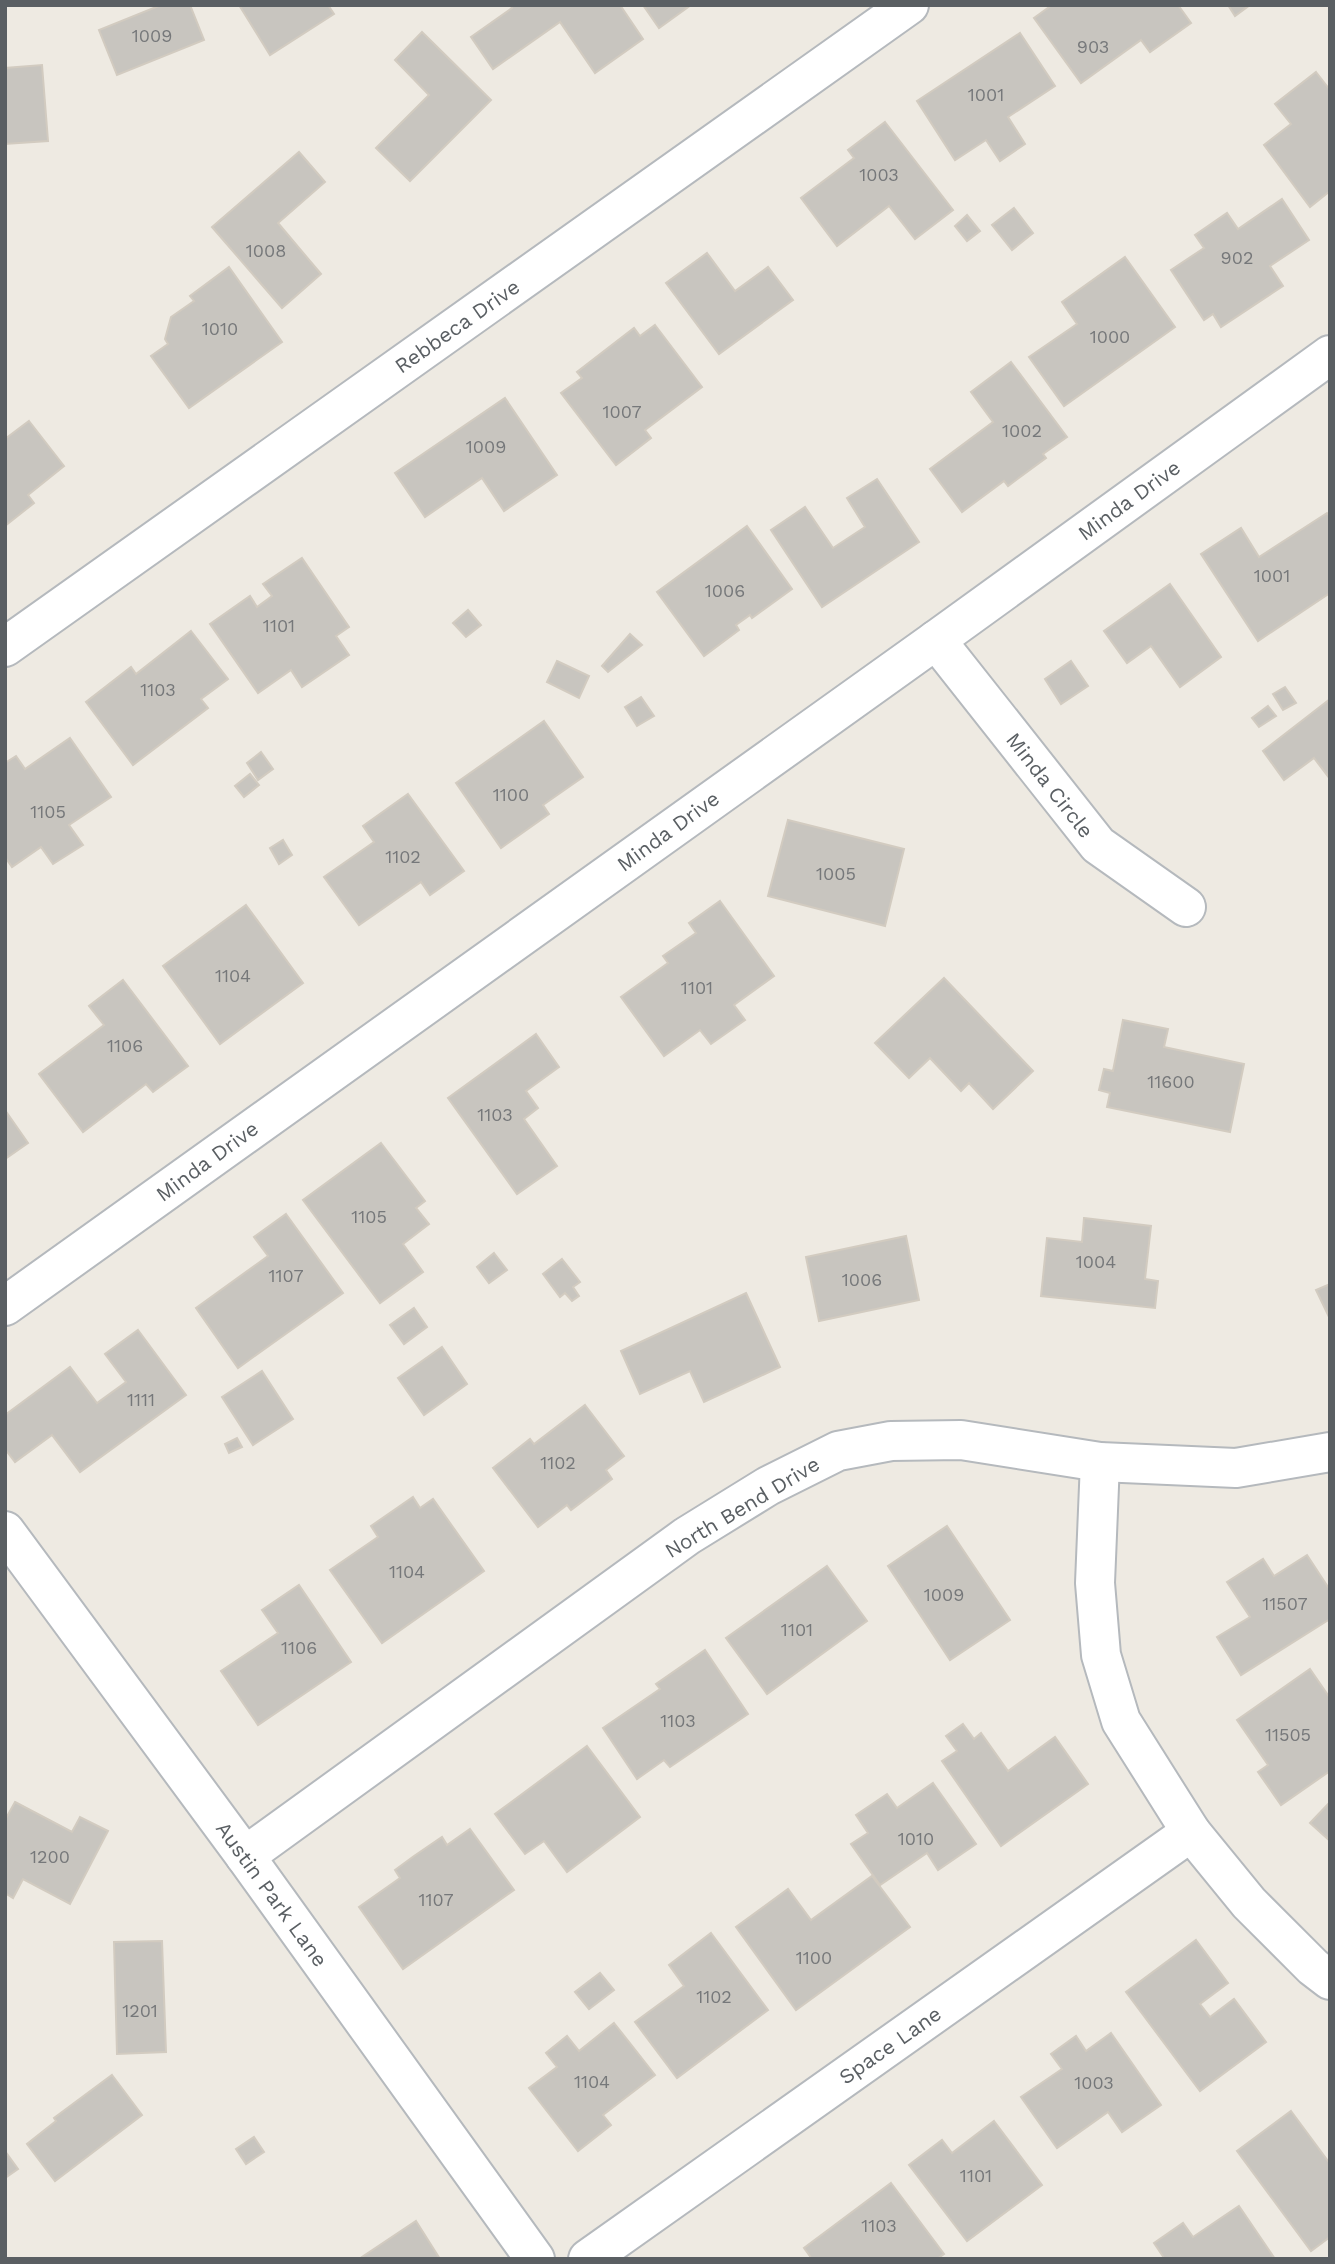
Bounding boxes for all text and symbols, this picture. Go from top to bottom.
house number: 1009 [132,25,172,46]
house number: 903 [1077,36,1109,57]
house number: 1001 [968,84,1004,105]
house number: 1003 [859,164,899,185]
house number: 1008 [246,240,286,261]
house number: 902 [1221,247,1253,268]
street label: Rebbeca Drive [390,274,524,378]
house number: 1010 [202,318,238,339]
house number: 1000 [1090,326,1130,347]
house number: 1007 [602,401,642,422]
house number: 1002 [1002,420,1042,441]
house number: 1009 [466,436,506,457]
street label: Minda Drive [1073,454,1185,546]
house number: 1001 [1254,565,1290,586]
house number: 1006 [705,580,745,601]
house number: 1101 [263,615,295,636]
house number: 1103 [140,679,176,700]
street label: Minda Circle [1001,727,1099,843]
house number: 1100 [493,784,529,805]
street label: Minda Drive [612,785,724,877]
house number: 1105 [30,801,66,822]
house number: 1102 [385,846,421,867]
house number: 1005 [816,863,856,884]
house number: 1104 [215,965,251,986]
house number: 1101 [681,977,713,998]
house number: 1106 [107,1035,143,1056]
house number: 11600 [1147,1071,1195,1092]
house number: 1103 [477,1104,513,1125]
street label: Minda Drive [151,1115,263,1207]
house number: 1105 [351,1206,387,1227]
house number: 1004 [1076,1251,1116,1272]
house number: 1107 [269,1265,303,1286]
house number: 1006 [842,1269,882,1290]
house number: 1111 [127,1389,155,1410]
street label: North Bend Drive [660,1451,824,1563]
house number: 1102 [540,1452,576,1473]
house number: 1104 [389,1561,425,1582]
house number: 1009 [924,1584,964,1605]
house number: 11507 [1262,1593,1308,1614]
house number: 1101 [781,1619,813,1640]
house number: 1106 [281,1637,317,1658]
house number: 1103 [660,1710,696,1731]
house number: 11505 [1265,1724,1311,1745]
street label: Austin Park Lane [211,1816,333,1972]
house number: 1010 [898,1828,934,1849]
house number: 1200 [30,1846,70,1867]
house number: 1107 [419,1889,453,1910]
house number: 1100 [796,1947,832,1968]
house number: 1102 [696,1986,732,2007]
house number: 1201 [122,2000,158,2021]
street label: Space Lane [834,2001,946,2089]
house number: 1104 [574,2071,610,2092]
house number: 1003 [1074,2072,1114,2093]
house number: 1101 [960,2165,992,2186]
house number: 1103 [861,2215,897,2236]

